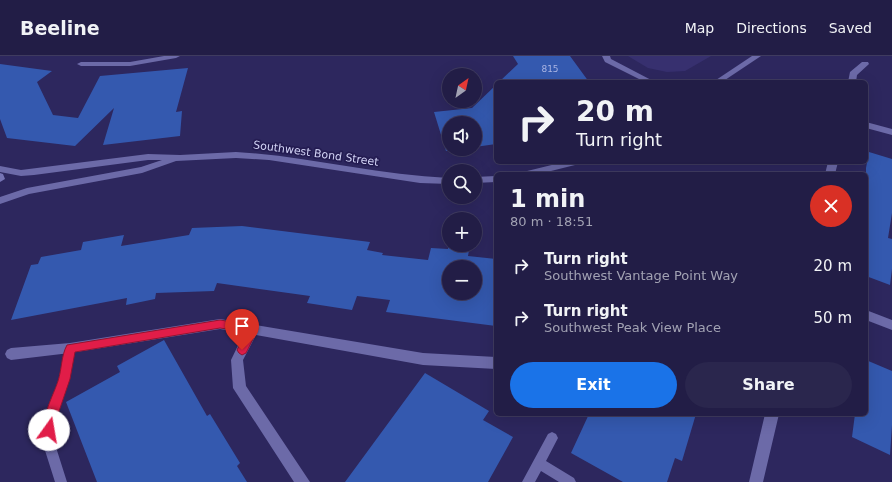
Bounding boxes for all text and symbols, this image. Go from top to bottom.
text: Beeline [20,17,100,39]
text: Map [685,20,714,36]
text: Directions [736,20,807,36]
text: Saved [829,20,872,36]
house number: 815 [541,64,559,74]
north arrow [442,68,482,108]
map controls [442,68,482,300]
text: 20 m [576,95,654,128]
icon: right [510,96,562,148]
button: sound [442,116,482,156]
text: Turn right [576,129,662,150]
street label: Southwest Bond Street [252,138,380,169]
button: search [442,164,482,204]
text: 1 min [510,185,585,213]
button: close [810,185,852,227]
button: + [442,212,482,252]
text: 80 m · 18:51 [510,214,593,229]
text: Turn right [544,250,628,268]
icon: right [510,255,532,277]
text: 20 m [814,257,852,275]
button: − [442,260,482,300]
text: Southwest Vantage Point Way [544,268,738,283]
text: Turn right [544,302,628,320]
icon: right [510,307,532,329]
pin [225,309,259,350]
text: 50 m [814,309,852,327]
icon: arrive [231,315,253,337]
text: Southwest Peak View Place [544,320,721,335]
button: Exit [510,362,677,408]
button: Share [685,362,852,408]
position arrow [28,409,70,451]

